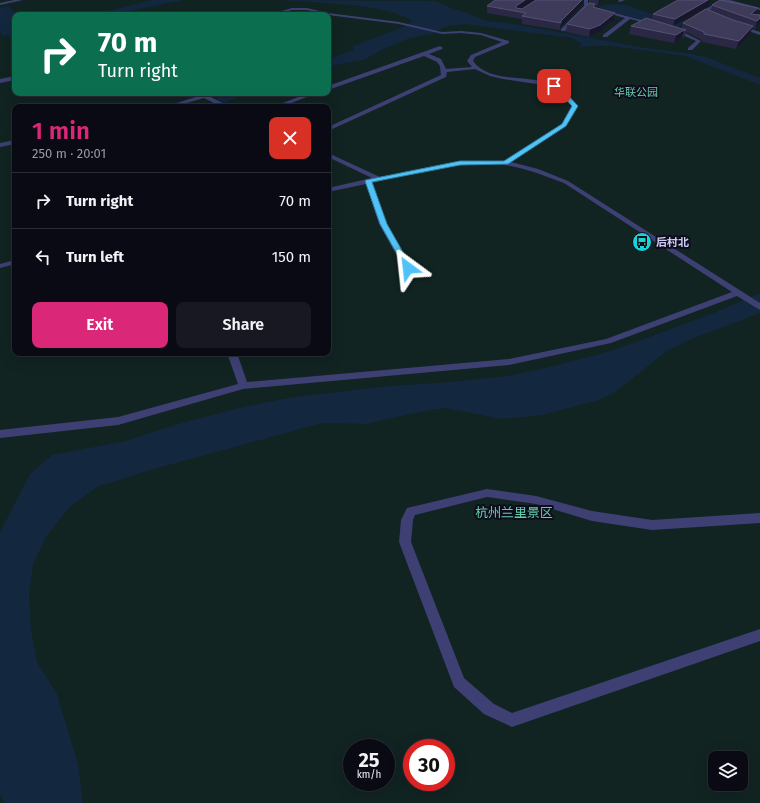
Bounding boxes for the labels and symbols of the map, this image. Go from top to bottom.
pin [537,69,571,103]
park label: 华联公园 [614,86,658,99]
bus stop icon: 后村北 [631,231,653,253]
place label: 后村北 [656,236,689,249]
position arrow [387,247,429,289]
park label: 杭州兰里景区 [475,505,553,520]
speed limit sign: 30 [403,739,455,791]

